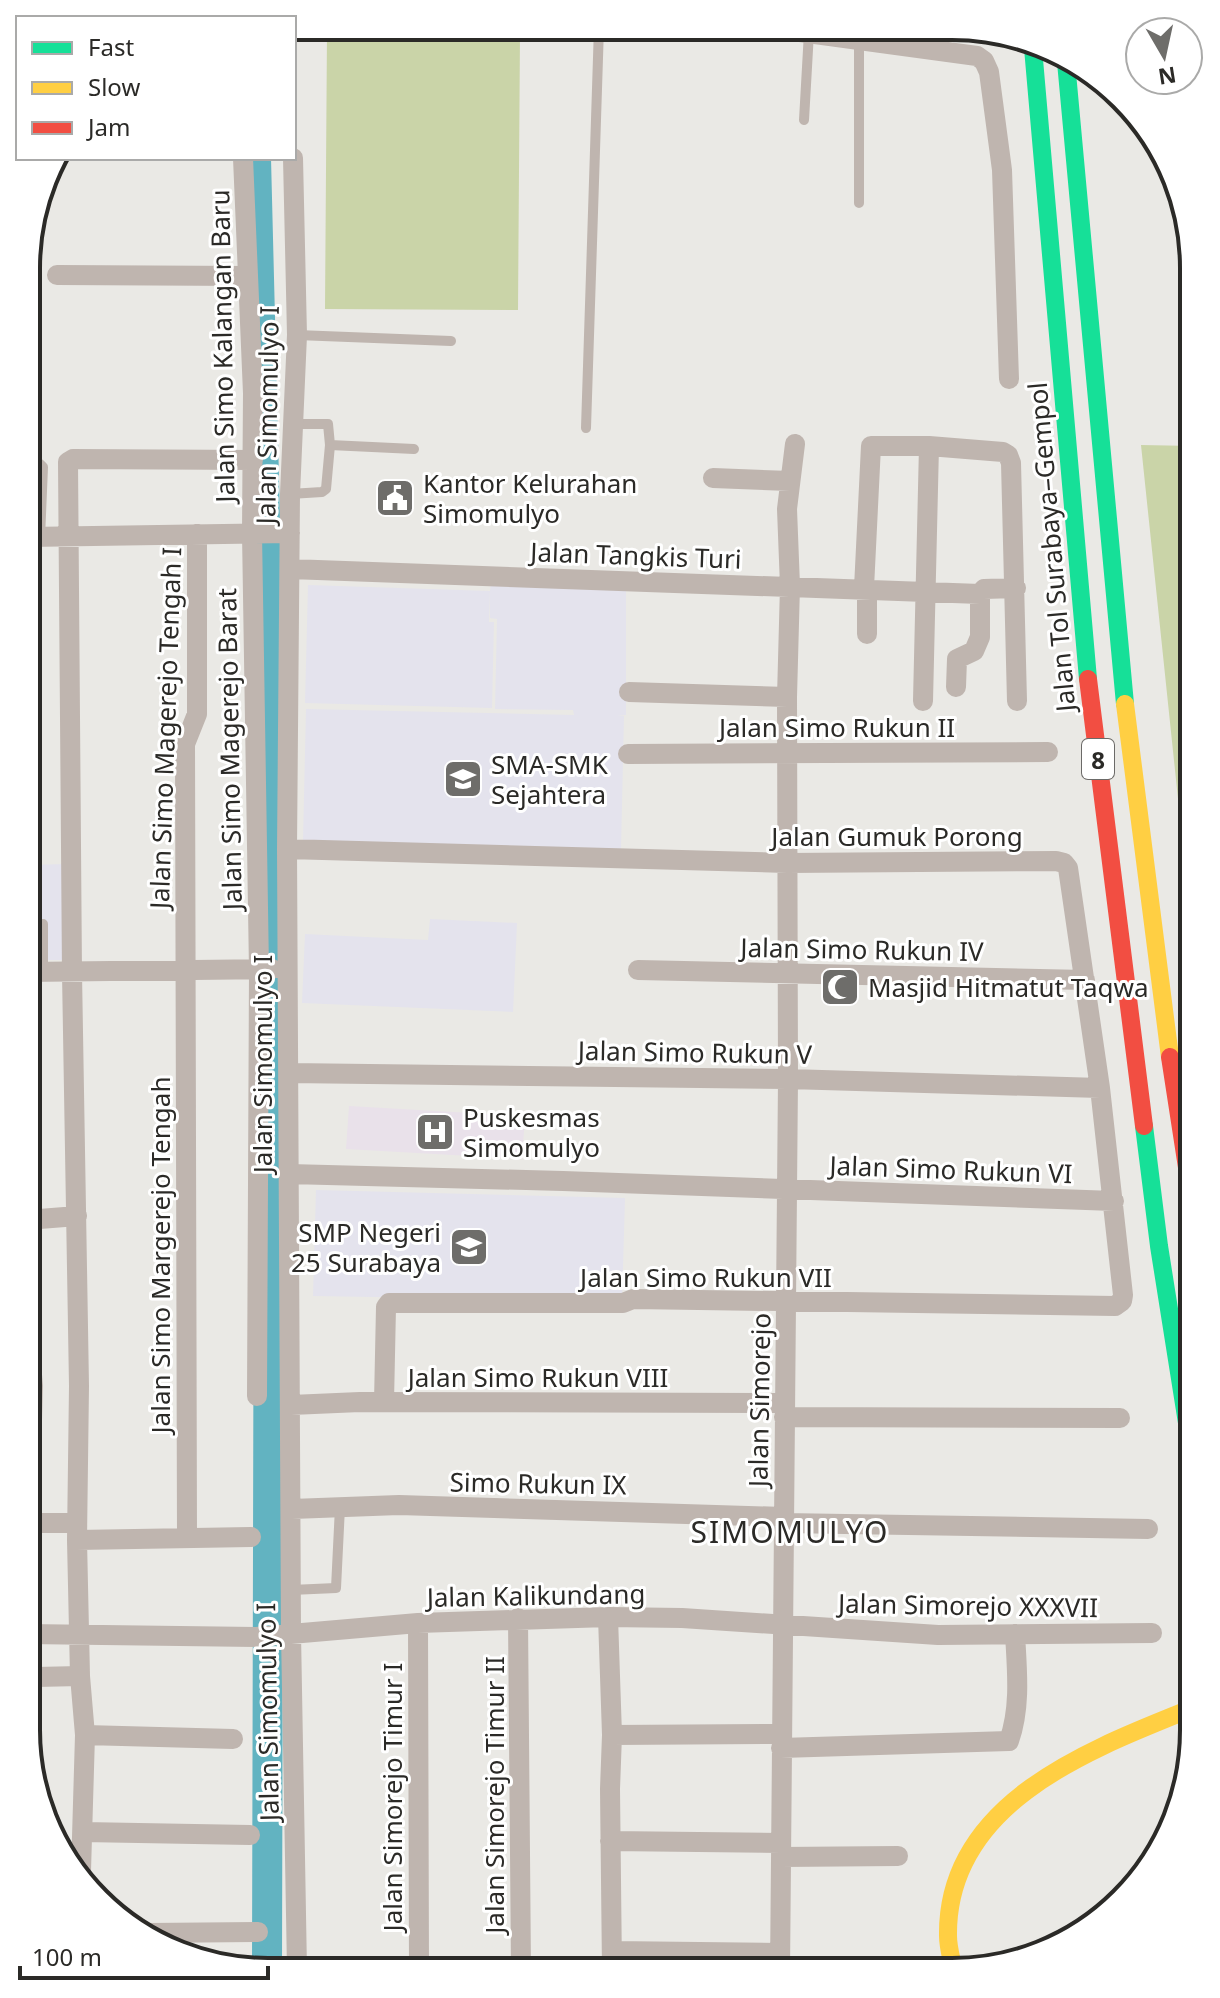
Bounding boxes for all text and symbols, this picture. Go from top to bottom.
legend [16,16,296,160]
north arrow [1124,16,1204,96]
text: Fast [88,30,134,63]
text: N [1156,61,1178,93]
text: Slow [88,70,140,103]
text: Jam [86,110,130,143]
street label: Jalan Simo Kalangan Baru [201,189,243,506]
street label: Jalan Simomulyo I [247,305,287,528]
street label: Jalan Tol Surabaya–Gempol [1019,381,1084,716]
place label: Kantor Kelurahan Simomulyo [423,465,637,531]
public building icon: Kantor Kelurahan Simomulyo [374,477,416,519]
street label: Jalan Tangkis Turi [527,533,742,577]
street label: Jalan Simo Magerejo Tengah I [141,546,189,913]
street label: Jalan Simo Magerejo Barat [208,588,250,913]
street label: Jalan Simo Rukun II [716,709,955,745]
road number: 8 [1082,739,1114,779]
place label: SMA-SMK Sejahtera [491,746,609,812]
school or university icon: SMA-SMK Sejahtera [442,758,484,800]
street label: Jalan Gumuk Porong [768,818,1023,854]
street label: Jalan Simo Rukun IV [737,929,984,969]
street label: Jalan Simomulyo I [244,955,280,1176]
mosque icon: Masjid Hitmatut Taqwa [819,966,861,1008]
place label: Masjid Hitmatut Taqwa [868,969,1149,1005]
street label: Jalan Simo Rukun V [575,1032,813,1072]
street label: Jalan Simo Margerejo Tengah [142,1077,178,1436]
place label: Puskesmas Simomulyo [463,1099,600,1165]
hospital icon: Puskesmas Simomulyo [414,1111,456,1153]
street label: Jalan Simo Rukun VI [826,1147,1073,1191]
place label: SMP Negeri 25 Surabaya [291,1214,441,1280]
school or university icon: SMP Negeri 25 Surabaya [448,1226,490,1268]
street label: Jalan Simo Rukun VII [577,1259,832,1295]
street label: Jalan Simorejo [739,1313,779,1490]
street label: Jalan Simo Rukun VIII [405,1359,668,1395]
street label: Simo Rukun IX [449,1463,627,1503]
district label: SIMOMULYO [690,1511,890,1552]
street label: Jalan Kalikundang [423,1575,646,1615]
street label: Jalan Simorejo XXXVII [835,1585,1098,1625]
street label: Jalan Simomulyo I [247,1602,287,1825]
street label: Jalan Simorejo Timur II [476,1656,512,1937]
street label: Jalan Simorejo Timur I [374,1663,410,1934]
scale bar [20,1930,268,1980]
text: 100 m [32,1940,102,1973]

